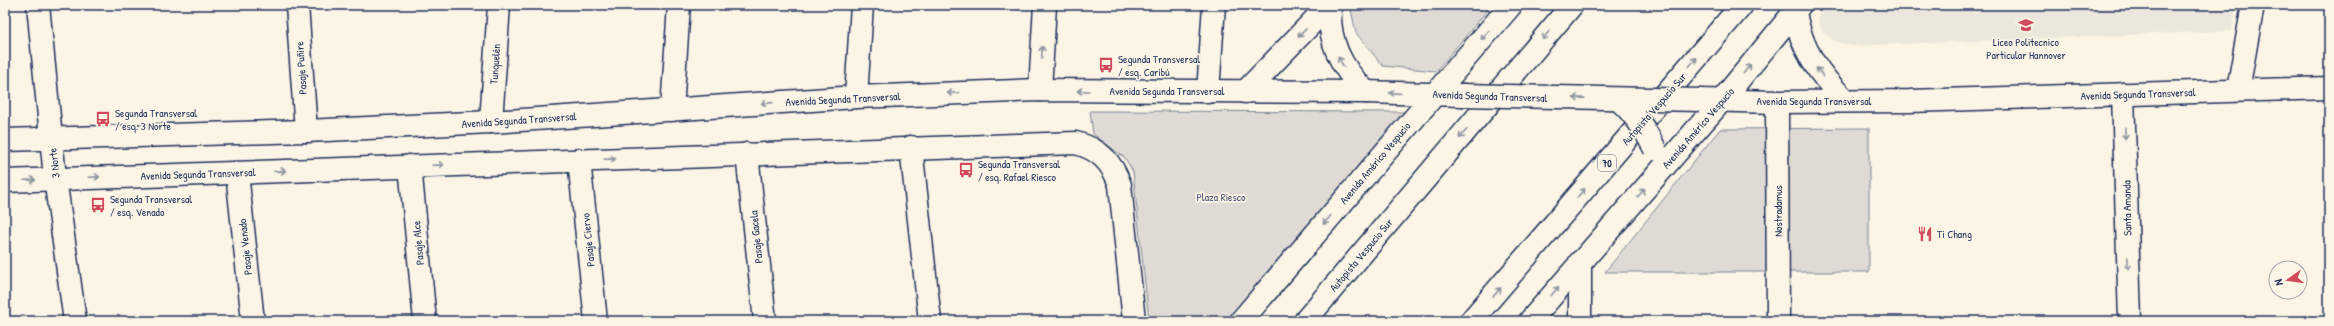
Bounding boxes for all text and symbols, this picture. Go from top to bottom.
school or university icon: Liceo Politecnico Particular Hannover [2017,16,2035,34]
one-way arrow [1297,28,1307,38]
one-way arrow [1481,29,1490,40]
one-way arrow [1542,29,1551,40]
place label: Liceo Politecnico Particular Hannover [1986,35,2067,62]
street label: Pasaje Puñire [292,40,310,95]
street label: Tunquelén [487,43,503,85]
one-way arrow [1039,46,1046,59]
place label: Segunda Transversal / esq. Caribú [1118,52,1200,79]
bus stop icon: Segunda Transversal / esq. Caribú [1097,56,1115,74]
one-way arrow [1337,57,1345,69]
one-way arrow [1689,57,1698,68]
one-way arrow [1743,64,1752,75]
one-way arrow [1815,67,1824,78]
street label: Autopista Vespucio Sur [1619,69,1690,148]
street label: Avenida Segunda Transversal [1110,84,1225,98]
street label: Avenida Américo Vespucio [1659,84,1737,171]
street label: Avenida Segunda Transversal [2080,85,2196,103]
one-way arrow [1077,87,1090,95]
street label: Avenida Segunda Transversal [1432,87,1548,105]
street label: Avenida Segunda Transversal [785,89,901,109]
one-way arrow [1389,89,1402,97]
one-way arrow [947,90,960,97]
one-way arrow [1573,94,1586,102]
street label: Avenida Segunda Transversal [1757,94,1872,108]
one-way arrow [761,99,774,106]
place label: Segunda Transversal / esq. 3 Norte [115,106,197,133]
street label: Avenida Segunda Transversal [461,109,577,131]
bus stop icon: Segunda Transversal / esq. 3 Norte [94,110,112,128]
street label: Avenida Américo Vespucio [1337,119,1414,207]
one-way arrow [2121,126,2129,139]
one-way arrow [1458,129,1467,139]
street label: 3 Norte [45,147,63,179]
one-way arrow [603,155,616,162]
road number: 70 [1598,155,1616,171]
place label: Segunda Transversal / esq. Rafael Riesco [978,157,1060,184]
one-way arrow [431,161,444,169]
bus stop icon: Segunda Transversal / esq. Rafael Riesco [957,161,975,179]
street label: Avenida Segunda Transversal [140,165,256,183]
one-way arrow [273,167,286,175]
one-way arrow [87,173,100,181]
one-way arrow [23,176,36,183]
street label: Santa Amanda [2120,179,2134,236]
street label: Nostradamus [1771,185,1785,237]
one-way arrow [1577,188,1586,198]
one-way arrow [1636,188,1645,198]
park label: Plaza Riesco [1197,190,1246,204]
place label: Segunda Transversal / esq. Venado [110,192,192,219]
bus stop icon: Segunda Transversal / esq. Venado [89,196,107,214]
street label: Pasaje Gacela [746,209,766,264]
street label: Pasaje Ciervo [578,212,598,267]
one-way arrow [1322,215,1331,225]
street label: Autopista Vespucio Sur [1326,215,1396,294]
street label: Pasaje Venado [235,218,255,276]
street label: Pasaje Alce [409,220,427,266]
restaurant icon: Ti Chang [1916,225,1934,243]
place label: Ti Chang [1937,227,1972,241]
one-way arrow [2124,256,2132,269]
north arrow [2268,260,2308,300]
text: N [2271,278,2286,287]
one-way arrow [1492,286,1501,297]
one-way arrow [1551,286,1560,296]

